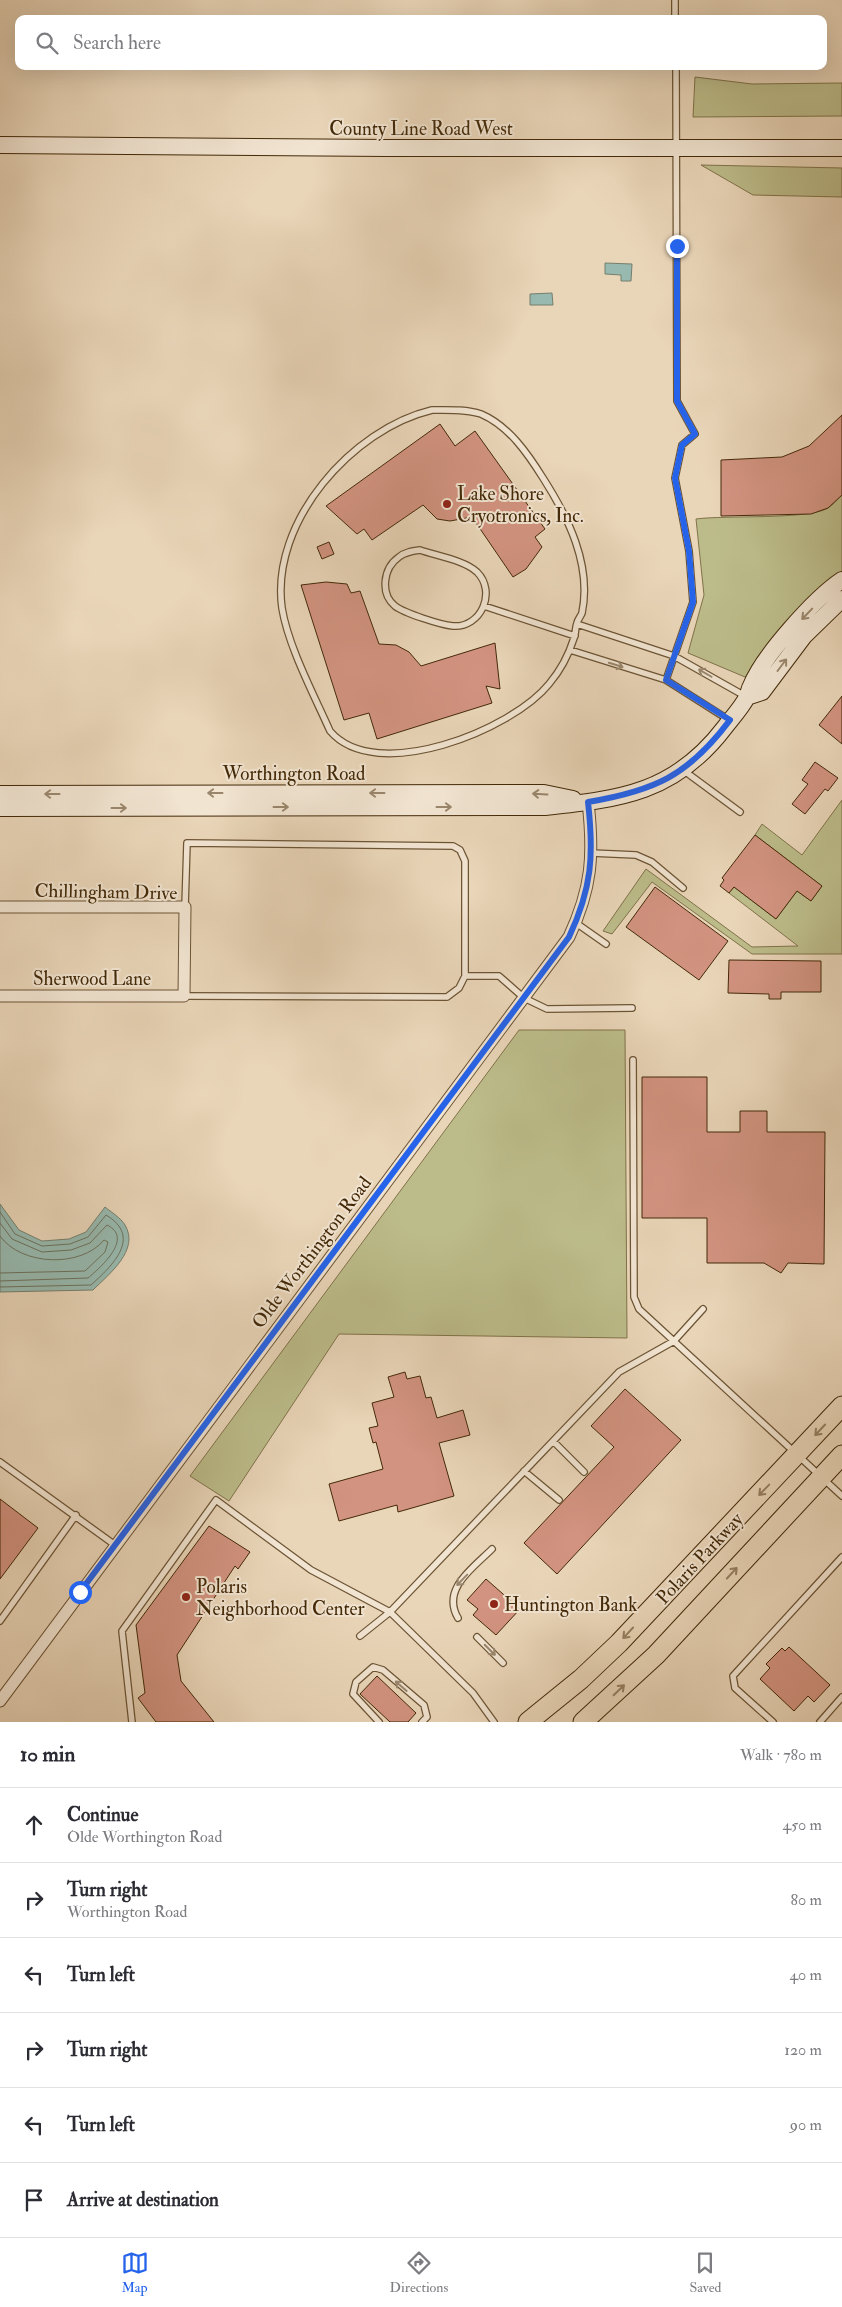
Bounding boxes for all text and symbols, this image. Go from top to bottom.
search box [15,15,827,70]
icon: search [33,29,61,57]
text: Search here [73,31,161,55]
street label: County Line Road West [329,117,513,141]
route end [666,235,689,258]
place label: Lake Shore Cryotronics, Inc. [457,482,584,528]
marker: Lake Shore Cryotronics, Inc. [441,498,453,510]
one-way arrow [801,607,813,620]
one-way arrow [777,658,787,672]
one-way arrow [608,660,624,670]
one-way arrow [698,668,713,677]
street label: Worthington Road [222,762,366,786]
one-way arrow [207,788,224,798]
one-way arrow [370,788,386,798]
one-way arrow [45,789,61,799]
one-way arrow [532,789,548,798]
one-way arrow [272,802,289,812]
one-way arrow [435,802,451,812]
one-way arrow [110,803,126,813]
street label: Chillingham Drive [34,879,178,905]
street label: Sherwood Lane [33,967,151,991]
street label: Olde Worthington Road [247,1171,377,1333]
one-way arrow [814,1424,826,1437]
one-way arrow [758,1483,770,1496]
street label: Polaris Parkway [651,1507,749,1610]
one-way arrow [726,1567,738,1579]
one-way arrow [456,1574,468,1586]
place label: Polaris Neighborhood Center [196,1575,365,1621]
route start [69,1581,92,1604]
marker: Polaris Neighborhood Center [180,1591,192,1603]
place label: Huntington Bank [504,1593,637,1617]
marker: Huntington Bank [488,1598,500,1610]
one-way arrow [622,1627,634,1640]
one-way arrow [484,1644,496,1656]
one-way arrow [395,1680,408,1691]
one-way arrow [613,1684,626,1696]
text: 10 min [20,1741,75,1768]
text: Walk · 780 m [740,1745,822,1765]
text: Continue [67,1803,138,1827]
icon: ahead [20,1811,48,1839]
text: 450 m [783,1815,822,1835]
text: Olde Worthington Road [67,1827,222,1847]
text: Turn right [67,1878,147,1902]
icon: right [20,1886,48,1914]
text: 80 m [791,1890,822,1910]
text: Worthington Road [67,1902,187,1922]
icon: left [20,1961,48,1989]
text: Turn left [67,1963,135,1987]
text: 40 m [789,1965,822,1985]
icon: right [20,2036,48,2064]
text: Turn right [67,2038,147,2062]
text: 120 m [784,2040,822,2060]
icon: left [20,2111,48,2139]
text: Turn left [67,2113,135,2137]
text: 90 m [790,2115,822,2135]
icon: arrive [20,2186,48,2214]
text: Arrive at destination [67,2188,219,2212]
tab: Map [121,2249,149,2296]
tab: Directions [390,2249,448,2296]
tab: Saved [689,2249,721,2296]

